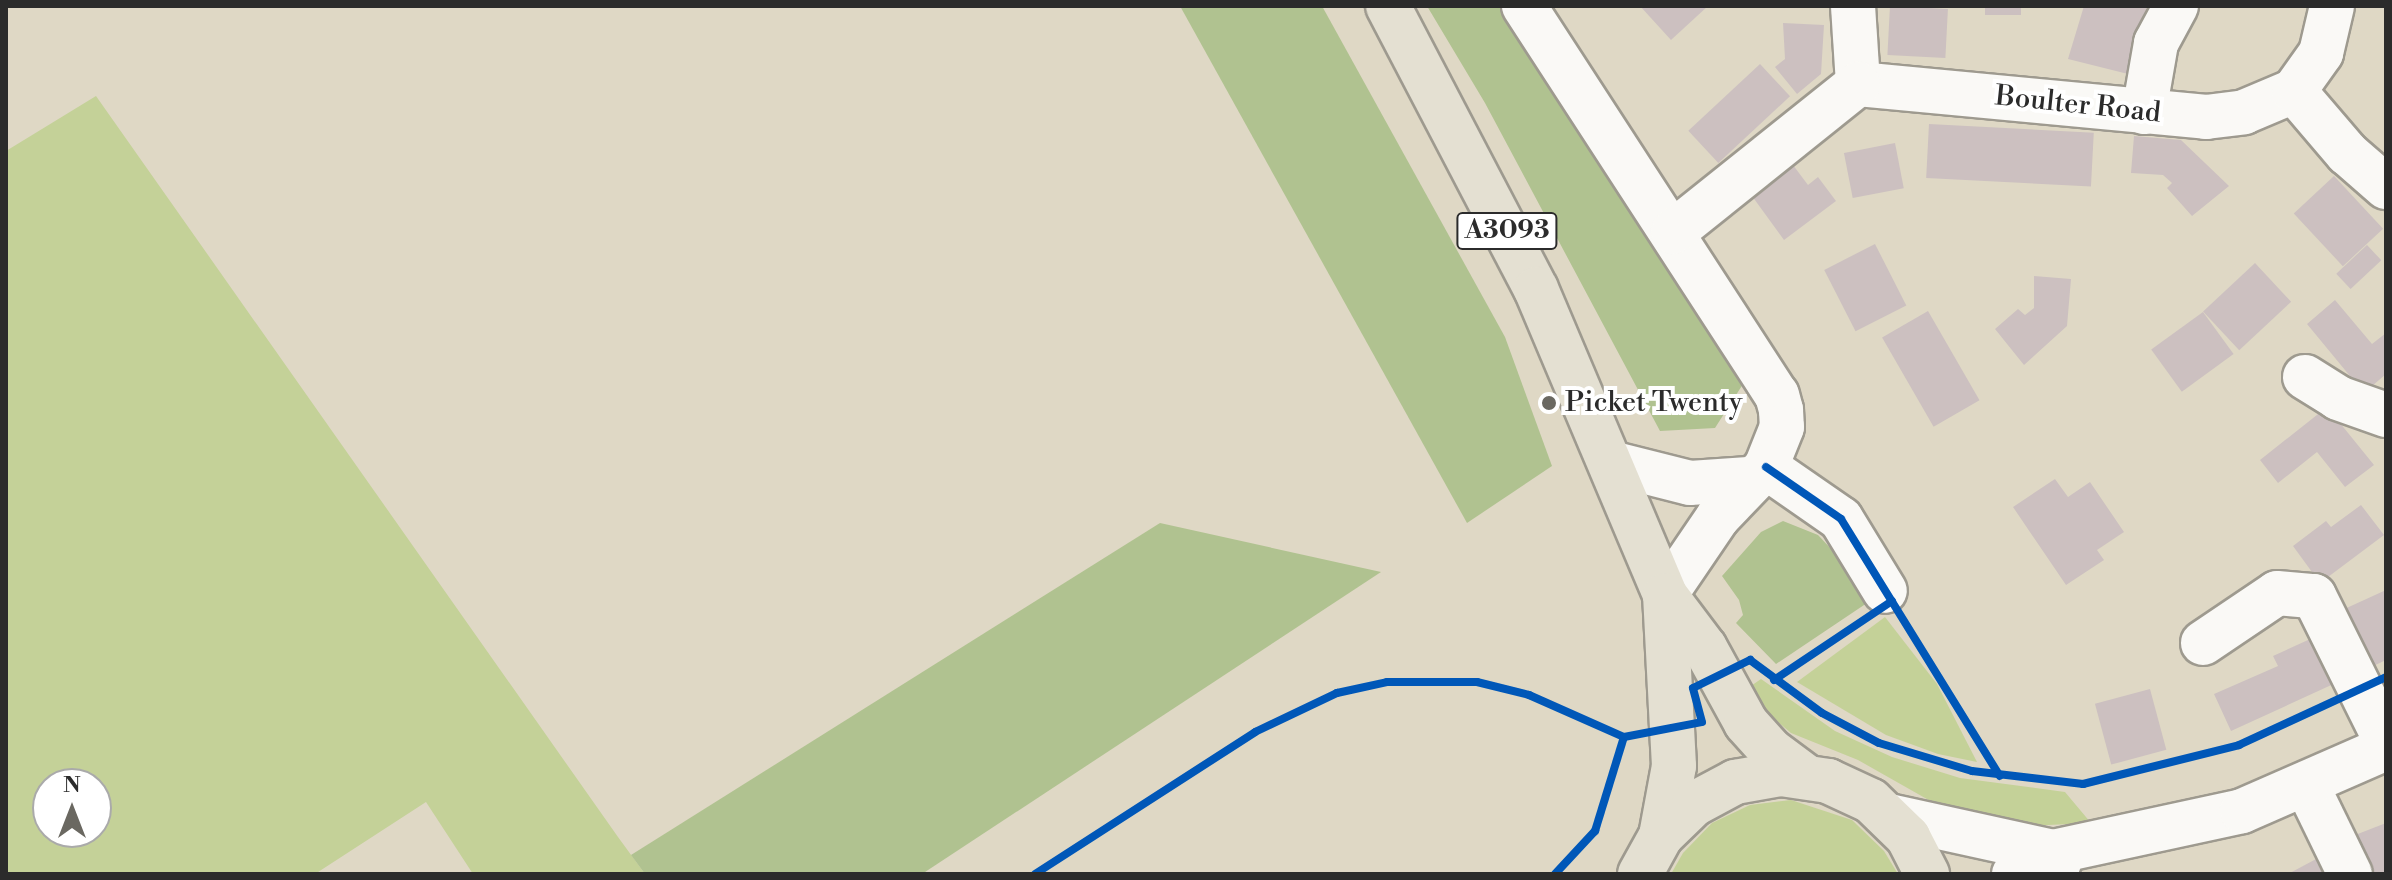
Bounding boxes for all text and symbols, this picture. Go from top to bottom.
street label: Boulter Road [1994,80,2162,130]
road number: A3093 [1455,209,1559,253]
place label: Picket Twenty [1565,386,1742,420]
marker: Picket Twenty [1540,394,1558,412]
north arrow [32,768,112,848]
text: N [63,772,81,799]

